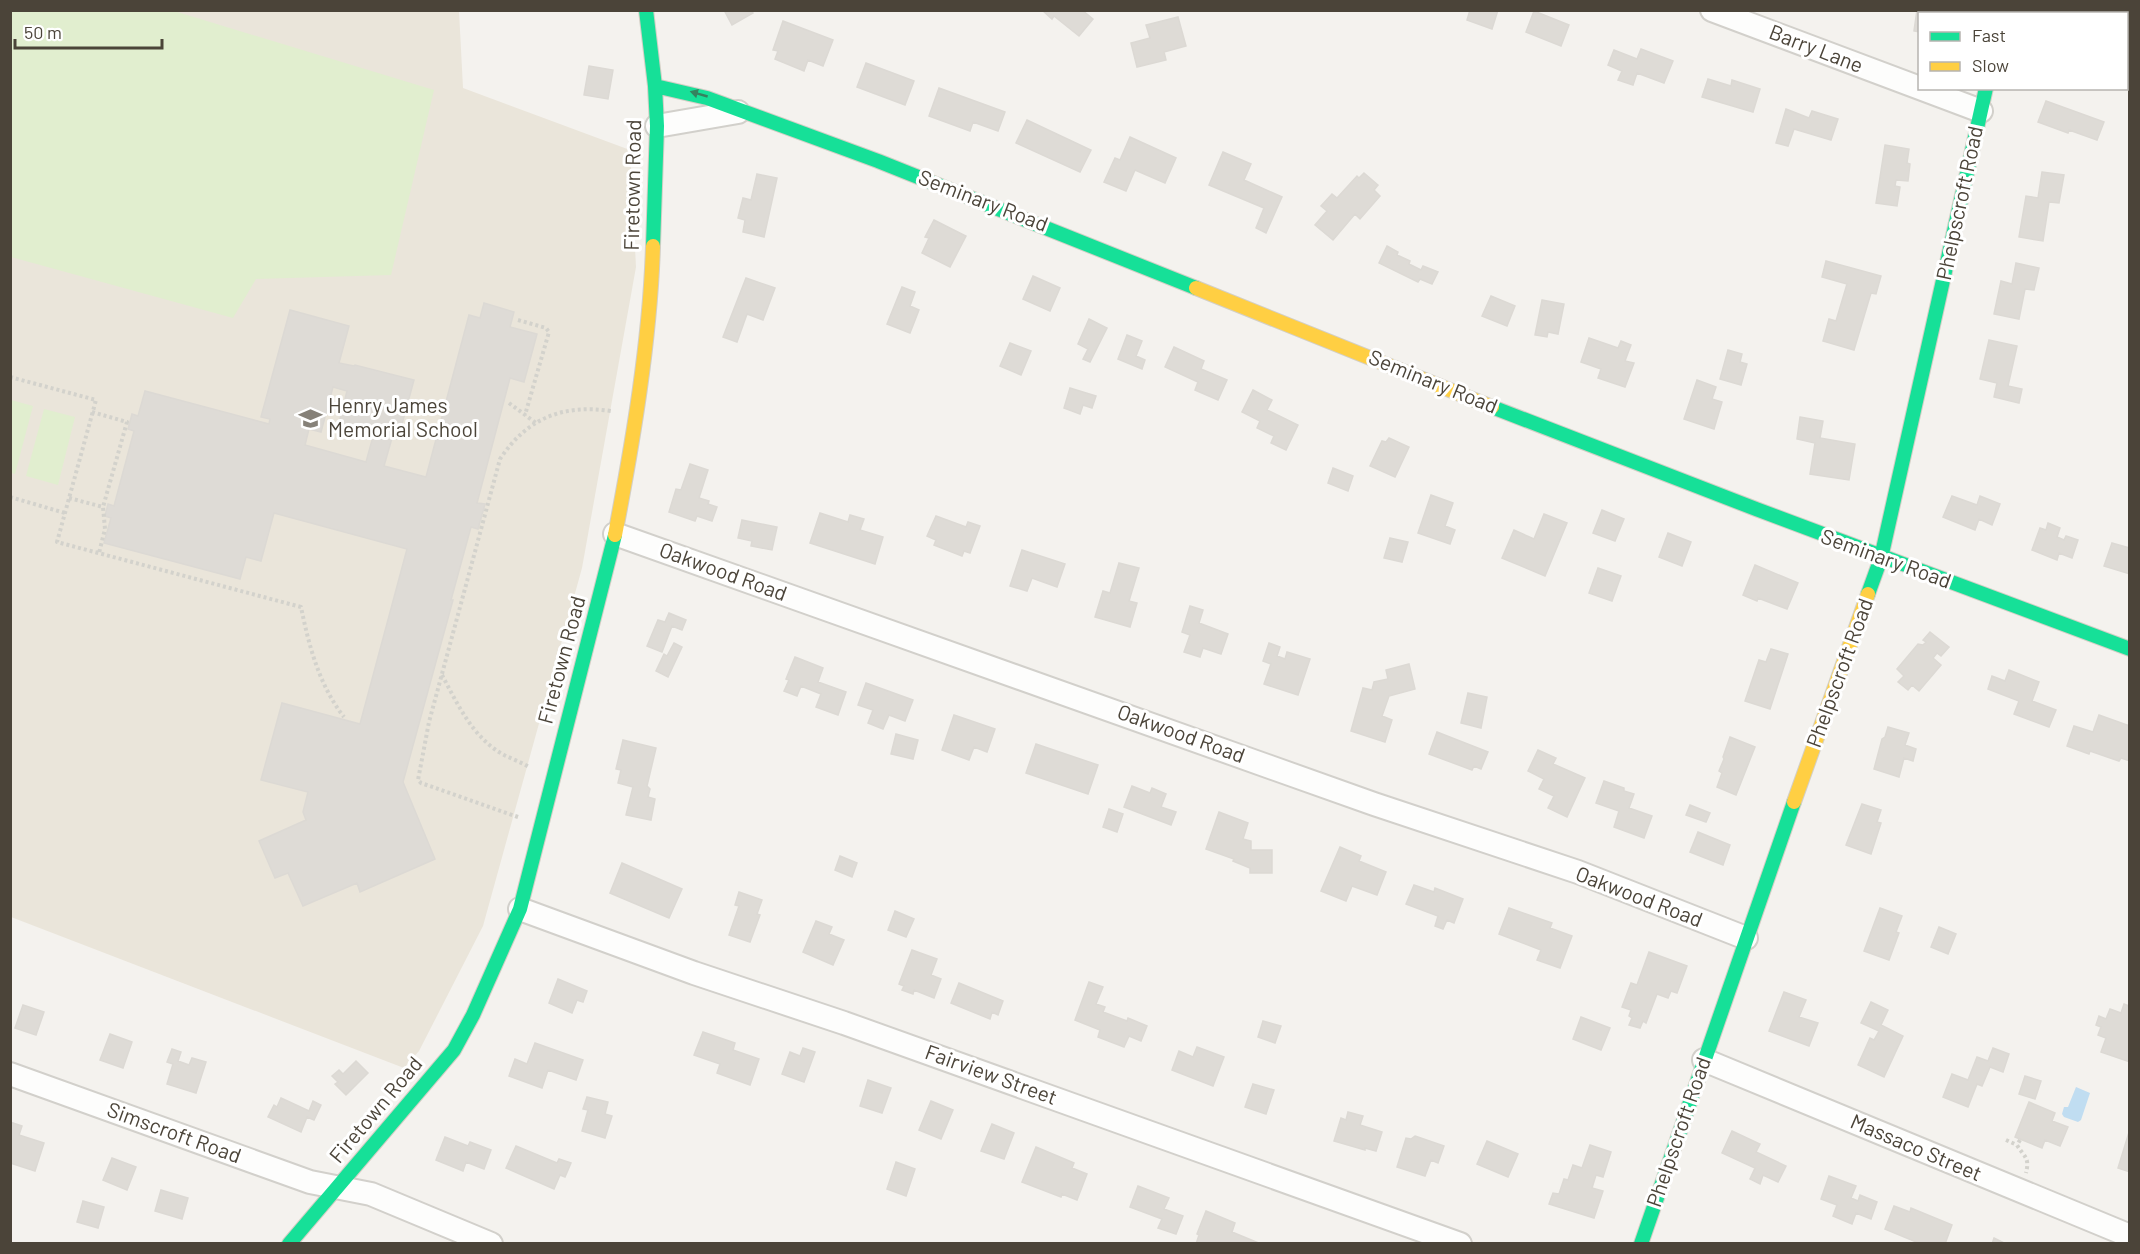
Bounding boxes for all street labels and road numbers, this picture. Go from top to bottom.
street label: Barry Lane [1766,18,1867,77]
street label: Firetown Road [618,119,645,251]
street label: Phelpscroft Road [1930,123,1987,282]
street label: Seminary Road [915,163,1052,236]
street label: Seminary Road [1365,343,1502,418]
street label: Seminary Road [1818,522,1955,593]
street label: Oakwood Road [656,536,791,605]
street label: Firetown Road [531,593,590,726]
street label: Phelpscroft Road [1800,595,1877,750]
street label: Oakwood Road [1114,698,1249,767]
street label: Oakwood Road [1573,860,1707,931]
street label: Fairview Street [922,1038,1061,1109]
street label: Firetown Road [323,1051,427,1167]
street label: Phelpscroft Road [1640,1053,1715,1210]
street label: Simscroft Road [104,1096,245,1167]
street label: Massaco Street [1847,1108,1986,1186]

